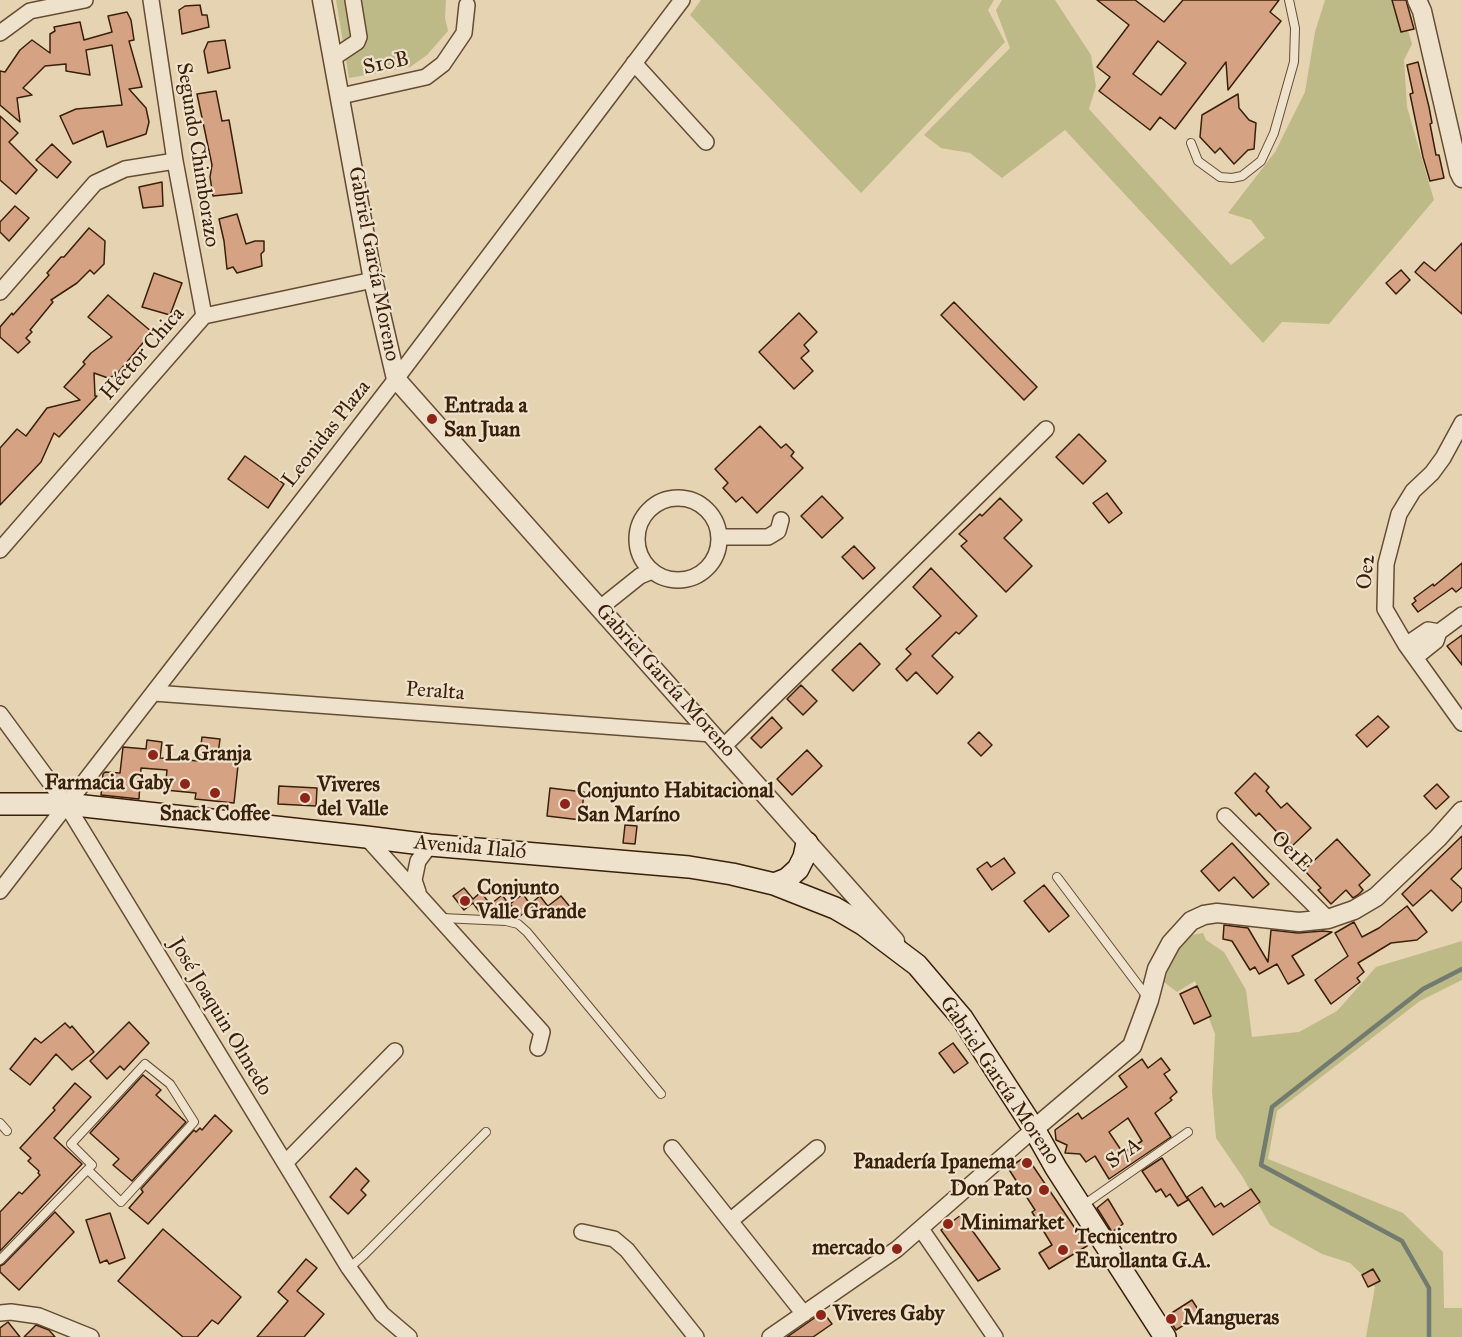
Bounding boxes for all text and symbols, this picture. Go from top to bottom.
street label: S10B [361,47,411,81]
street label: Segundo Chimborazo [170,61,224,249]
street label: Gabriel García Moreno [342,165,404,363]
street label: Héctor Chica [96,302,190,406]
street label: Leonidas Plaza [277,375,377,493]
place label: Entrada a San Juan [444,394,527,444]
marker: Entrada a San Juan [425,412,439,426]
street label: Oe2 [1353,553,1381,591]
street label: Gabriel García Moreno [590,599,740,763]
street label: Peralta [405,677,465,707]
place label: La Granja [165,742,251,768]
marker: La Granja [146,748,160,762]
place label: Farmacia Gaby [45,771,173,797]
place label: Viveres del Valle [317,773,388,823]
marker: Farmacia Gaby [178,777,192,791]
place label: Conjunto Habitacional San Maríno [577,779,774,829]
marker: Snack Coffee [208,786,222,800]
marker: Viveres del Valle [298,791,312,805]
marker: Conjunto Habitacional San Maríno [558,797,572,811]
place label: Snack Coffee [160,802,270,828]
street label: Oe1E [1265,826,1317,878]
street label: Avenida Ilaló [413,831,527,865]
place label: Conjunto Valle Grande [477,876,586,926]
marker: Conjunto Valle Grande [458,894,472,908]
street label: José Joaquin Olmedo [163,934,277,1100]
street label: Gabriel García Moreno [933,992,1065,1170]
street label: S7A [1101,1133,1147,1175]
place label: Panadería Ipanema [853,1150,1015,1176]
marker: Panadería Ipanema [1020,1156,1034,1170]
place label: Don Pato [950,1177,1032,1203]
marker: Don Pato [1037,1183,1051,1197]
place label: Minimarket [960,1211,1065,1237]
marker: Minimarket [941,1217,955,1231]
place label: Tecnicentro Eurollanta G.A. [1075,1225,1211,1275]
place label: mercado [812,1236,885,1262]
marker: mercado [890,1242,904,1256]
marker: Tecnicentro Eurollanta G.A. [1056,1243,1070,1257]
place label: Viveres Gaby [833,1302,944,1328]
place label: Mangueras [1183,1306,1279,1332]
marker: Viveres Gaby [814,1308,828,1322]
marker: Mangueras [1164,1312,1178,1326]

